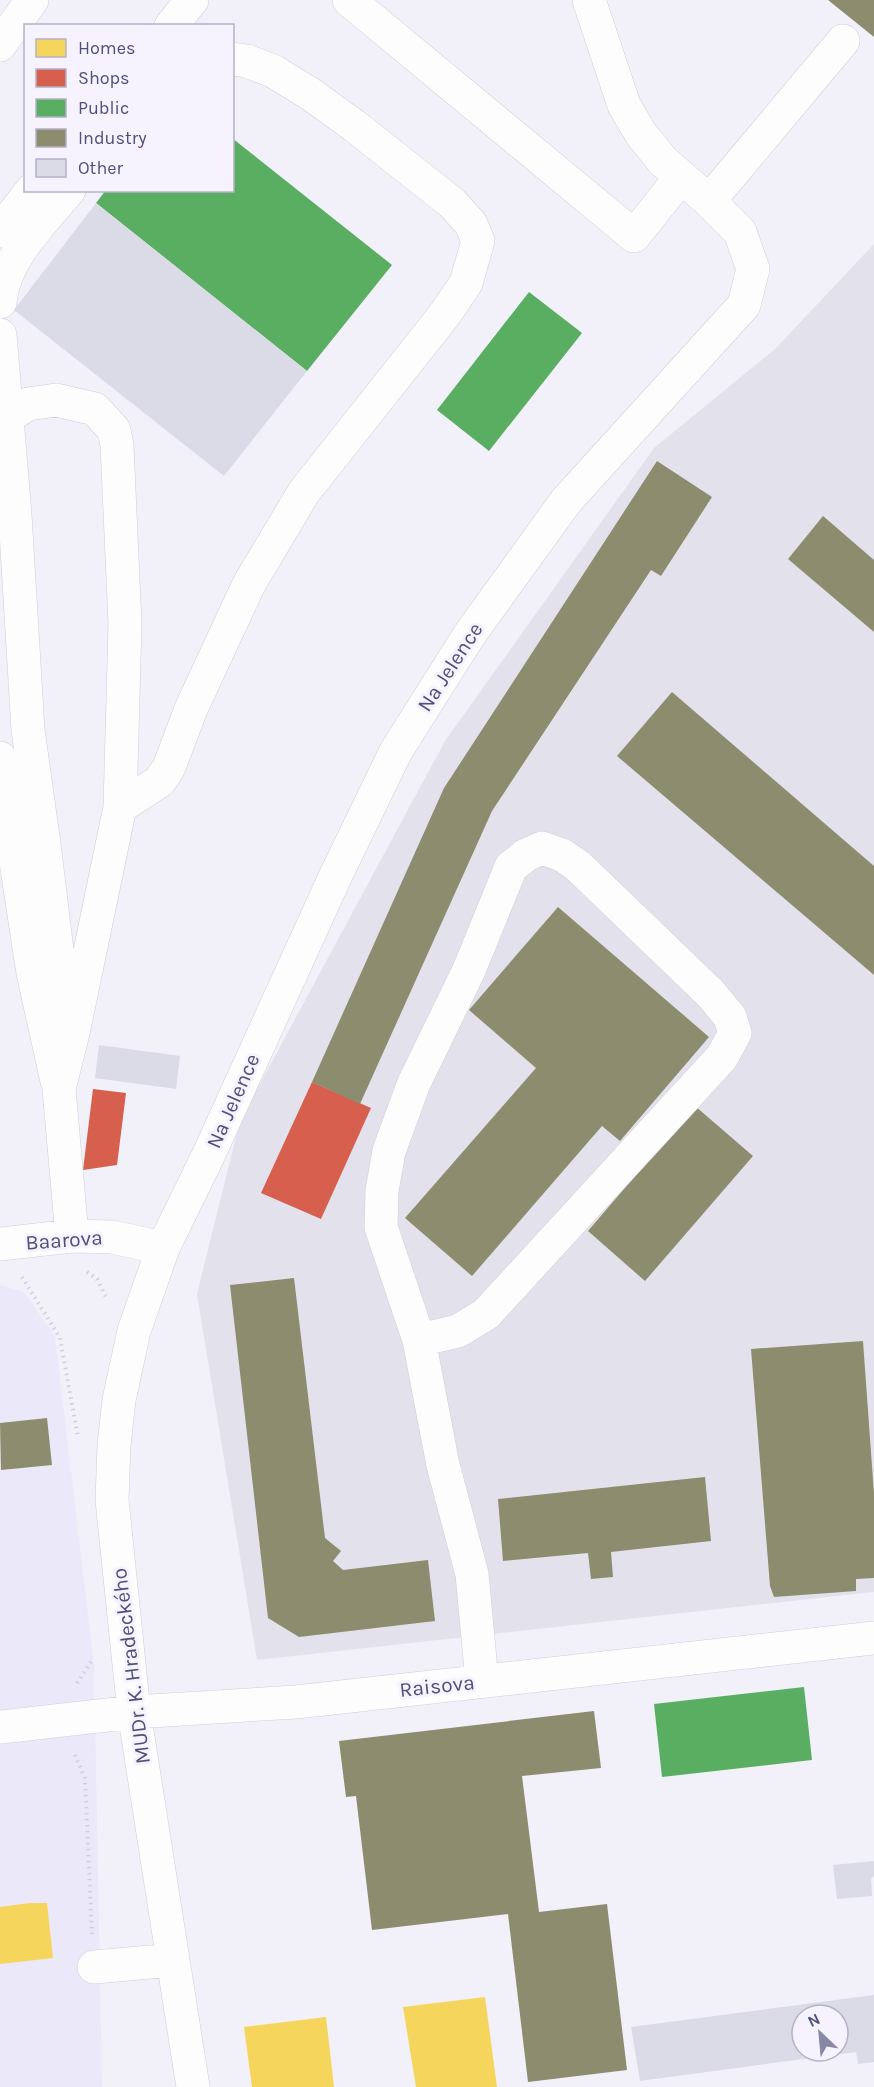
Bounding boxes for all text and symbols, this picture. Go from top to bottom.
legend [24,24,234,192]
text: Homes [78,37,135,59]
text: Shops [78,67,130,89]
text: Public [78,97,129,119]
text: Industry [78,127,147,149]
text: Other [78,157,123,179]
street label: Na Jelence [412,618,488,716]
street label: Na Jelence [201,1050,265,1152]
street label: Baarova [25,1225,103,1255]
street label: MUDr. K. Hradeckého [107,1567,155,1765]
street label: Raisova [398,1670,476,1702]
north arrow [790,2003,850,2063]
text: N [804,2009,823,2031]

